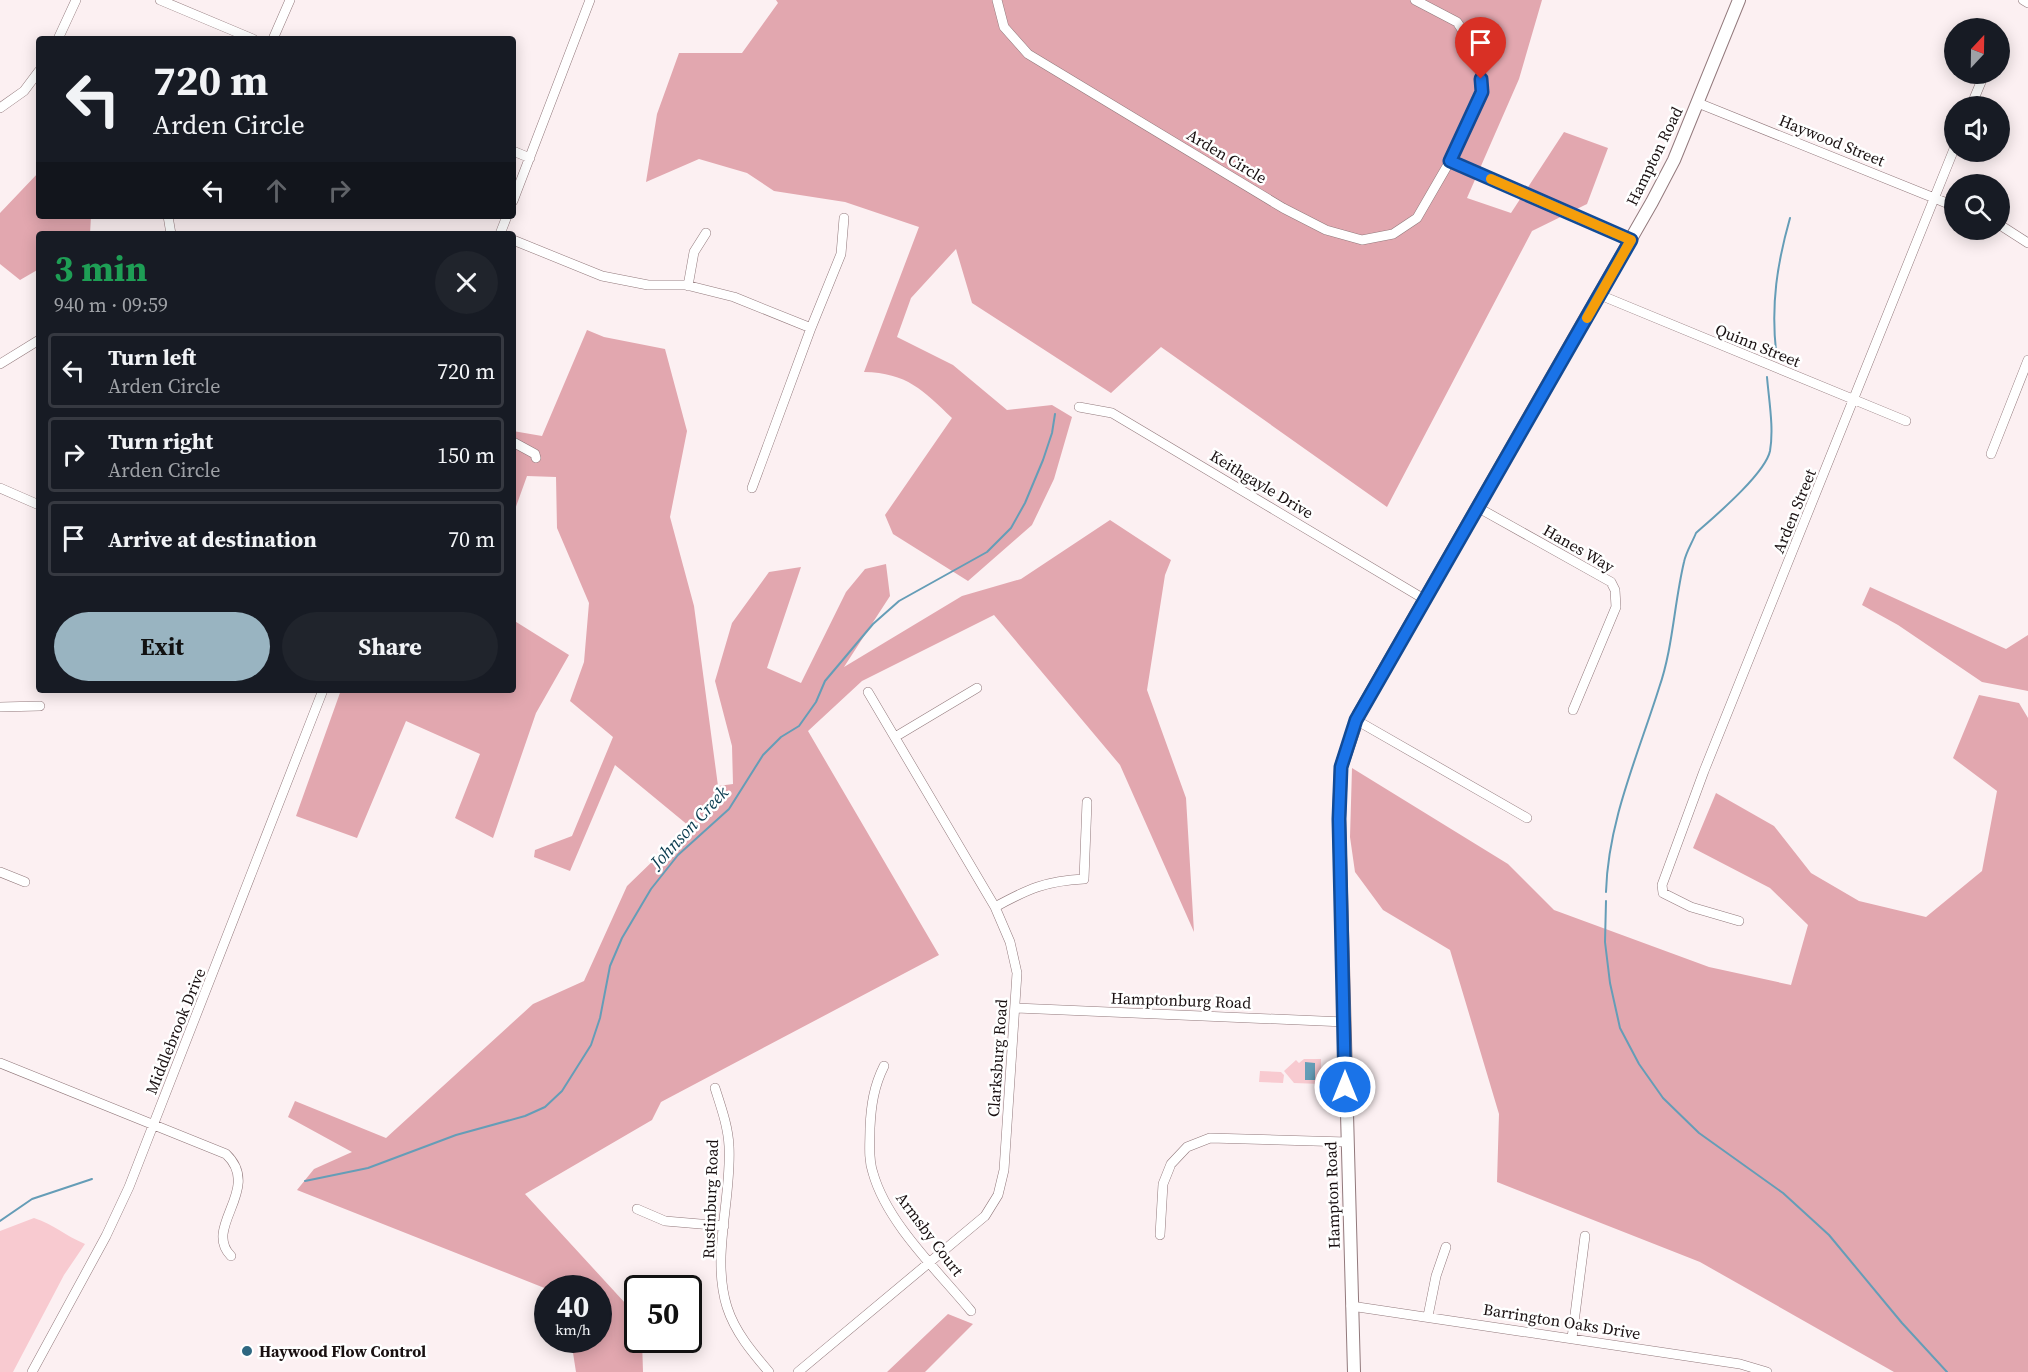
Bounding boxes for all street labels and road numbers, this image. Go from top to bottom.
street label: Hampton Road [1621,103,1687,209]
street label: Haywood Street [1776,109,1889,172]
street label: Arden Circle [1183,123,1271,189]
street label: Quinn Street [1712,318,1805,372]
street label: Keithgayle Drive [1206,444,1318,524]
street label: Arden Street [1767,465,1821,556]
street label: Hanes Way [1539,519,1619,578]
street label: Middlebrook Drive [140,965,210,1097]
street label: Hamptonburg Road [1110,987,1252,1013]
street label: Clarksburg Road [982,998,1012,1118]
street label: Rustinburg Road [697,1139,723,1259]
street label: Hampton Road [1319,1141,1345,1249]
street label: Armsby Court [891,1187,969,1281]
street label: Barrington Oaks Drive [1482,1298,1642,1344]

